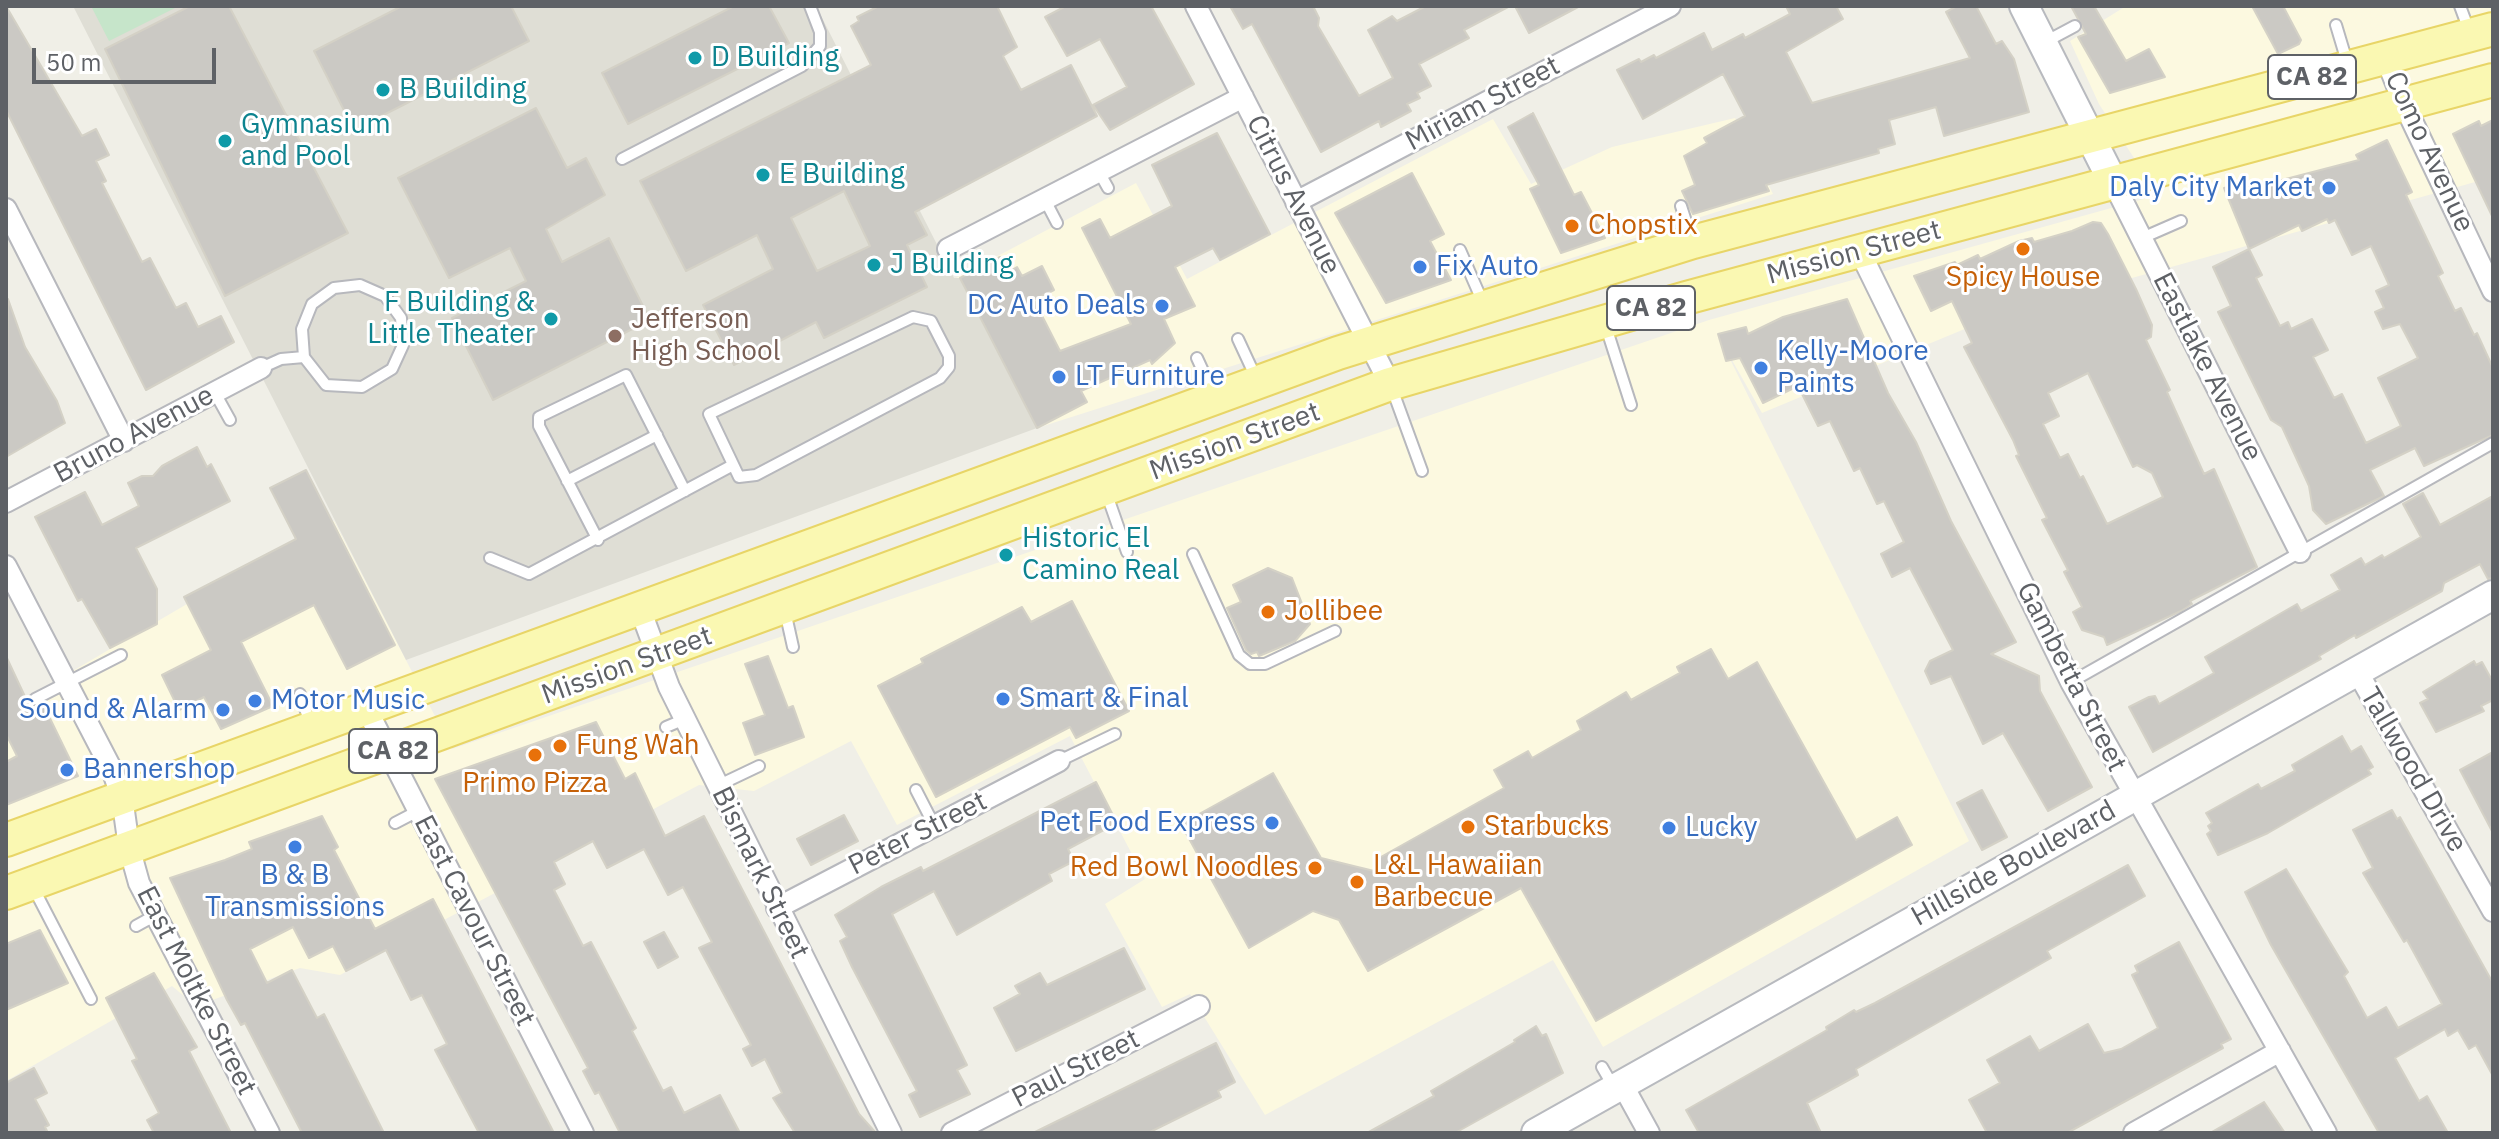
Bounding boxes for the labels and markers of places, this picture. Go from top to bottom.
place label: D Building [711,41,839,75]
marker: D Building [686,49,704,67]
place label: B Building [399,73,527,107]
marker: B Building [374,81,392,99]
place label: Gymnasium and Pool [241,108,391,174]
marker: Gymnasium and Pool [216,132,234,150]
place label: E Building [779,158,905,192]
marker: E Building [754,166,772,184]
place label: Daly City Market [2109,171,2313,205]
marker: Daly City Market [2320,179,2338,197]
place label: Chopstix [1588,209,1698,243]
marker: Chopstix [1563,217,1581,235]
marker: Spicy House [2014,240,2032,258]
place label: J Building [890,248,1014,282]
place label: Fix Auto [1436,250,1539,284]
marker: J Building [865,256,883,274]
marker: Fix Auto [1411,258,1429,276]
place label: Spicy House [1946,261,2100,295]
place label: F Building & Little Theater [367,286,535,352]
place label: DC Auto Deals [967,289,1146,323]
marker: DC Auto Deals [1153,297,1171,315]
place label: Jefferson High School [631,303,780,369]
marker: F Building & Little Theater [542,310,560,328]
marker: Jefferson High School [606,327,624,345]
place label: Kelly-Moore Paints [1777,335,1929,401]
marker: Kelly-Moore Paints [1752,359,1770,377]
place label: LT Furniture [1075,360,1225,394]
marker: LT Furniture [1050,368,1068,386]
place label: Historic El Camino Real [1022,522,1179,588]
marker: Historic El Camino Real [997,546,1015,564]
place label: Jollibee [1284,595,1383,629]
marker: Jollibee [1259,603,1277,621]
place label: Smart & Final [1019,682,1189,716]
place label: Motor Music [271,684,425,718]
marker: Smart & Final [994,690,1012,708]
marker: Motor Music [246,692,264,710]
place label: Sound & Alarm [19,693,207,727]
marker: Sound & Alarm [214,701,232,719]
place label: Fung Wah [576,729,700,763]
marker: Fung Wah [551,737,569,755]
marker: Primo Pizza [526,746,544,764]
place label: Bannershop [83,753,235,787]
marker: Bannershop [58,761,76,779]
place label: Primo Pizza [462,767,608,801]
place label: Pet Food Express [1039,806,1256,840]
place label: Starbucks [1484,810,1610,844]
place label: Lucky [1685,811,1757,845]
marker: Pet Food Express [1263,814,1281,832]
marker: Starbucks [1459,818,1477,836]
marker: Lucky [1660,819,1678,837]
marker: B & B Transmissions [286,838,304,856]
place label: L&L Hawaiian Barbecue [1373,849,1543,915]
place label: Red Bowl Noodles [1070,851,1299,885]
place label: B & B Transmissions [205,859,385,925]
marker: Red Bowl Noodles [1306,859,1324,877]
marker: L&L Hawaiian Barbecue [1348,873,1366,891]

